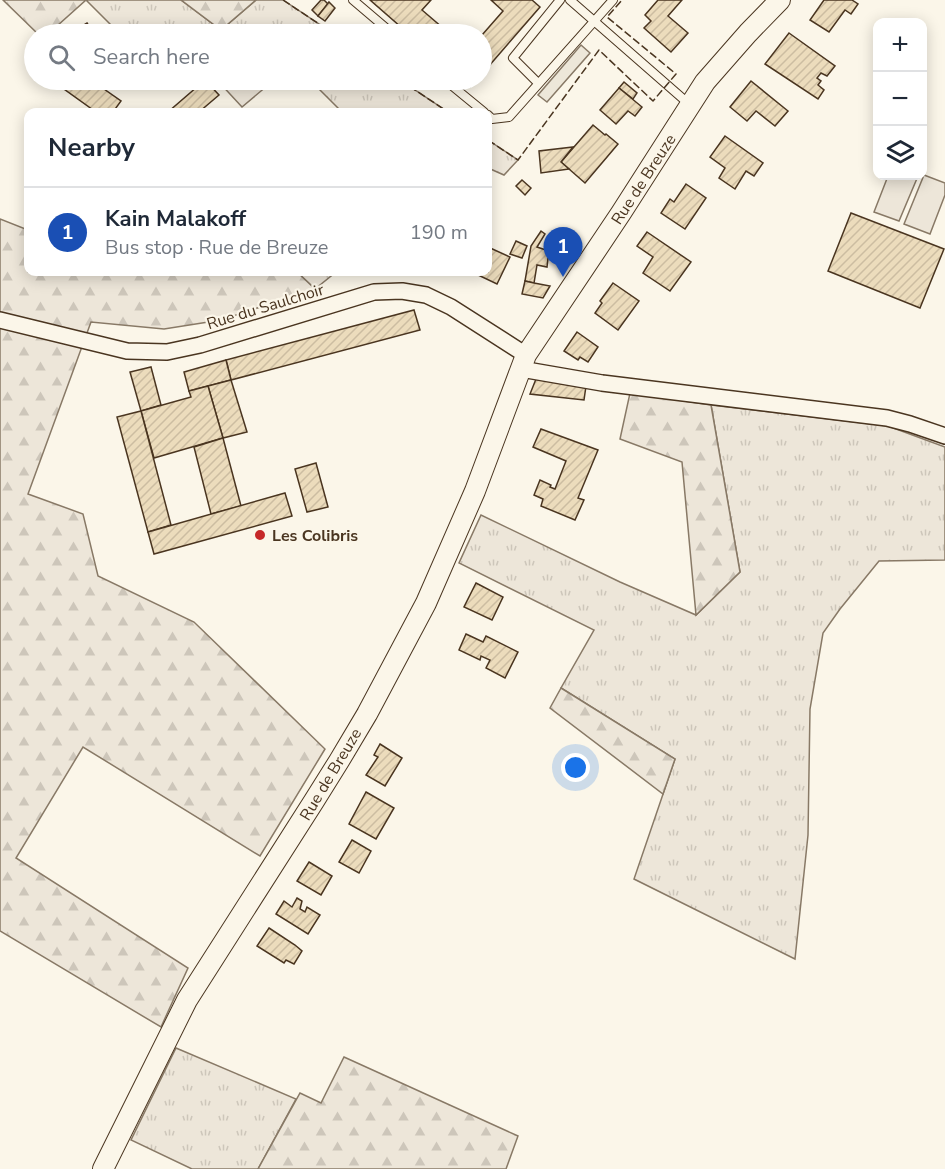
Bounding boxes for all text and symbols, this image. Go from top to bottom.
map controls [873,18,927,180]
button: + [873,18,927,72]
search box [24,24,492,90]
icon: search [45,41,78,74]
text: Search here [93,42,210,72]
button: − [873,72,927,126]
button: layers [873,126,927,180]
text: Nearby [48,130,135,165]
street label: Rue de Breuze [606,130,681,229]
text: Kain Malakoff [105,204,246,234]
text: 1 [62,219,74,246]
text: 190 m [410,219,468,246]
pin: 1 [544,228,582,277]
text: Bus stop · Rue de Breuze [105,234,328,261]
street label: Rue du Saulchoir [204,279,327,335]
place label: Les Colibris [272,525,358,547]
marker: Les Colibris [253,528,267,542]
street label: Rue de Breuze [295,724,367,825]
your location [561,753,590,782]

